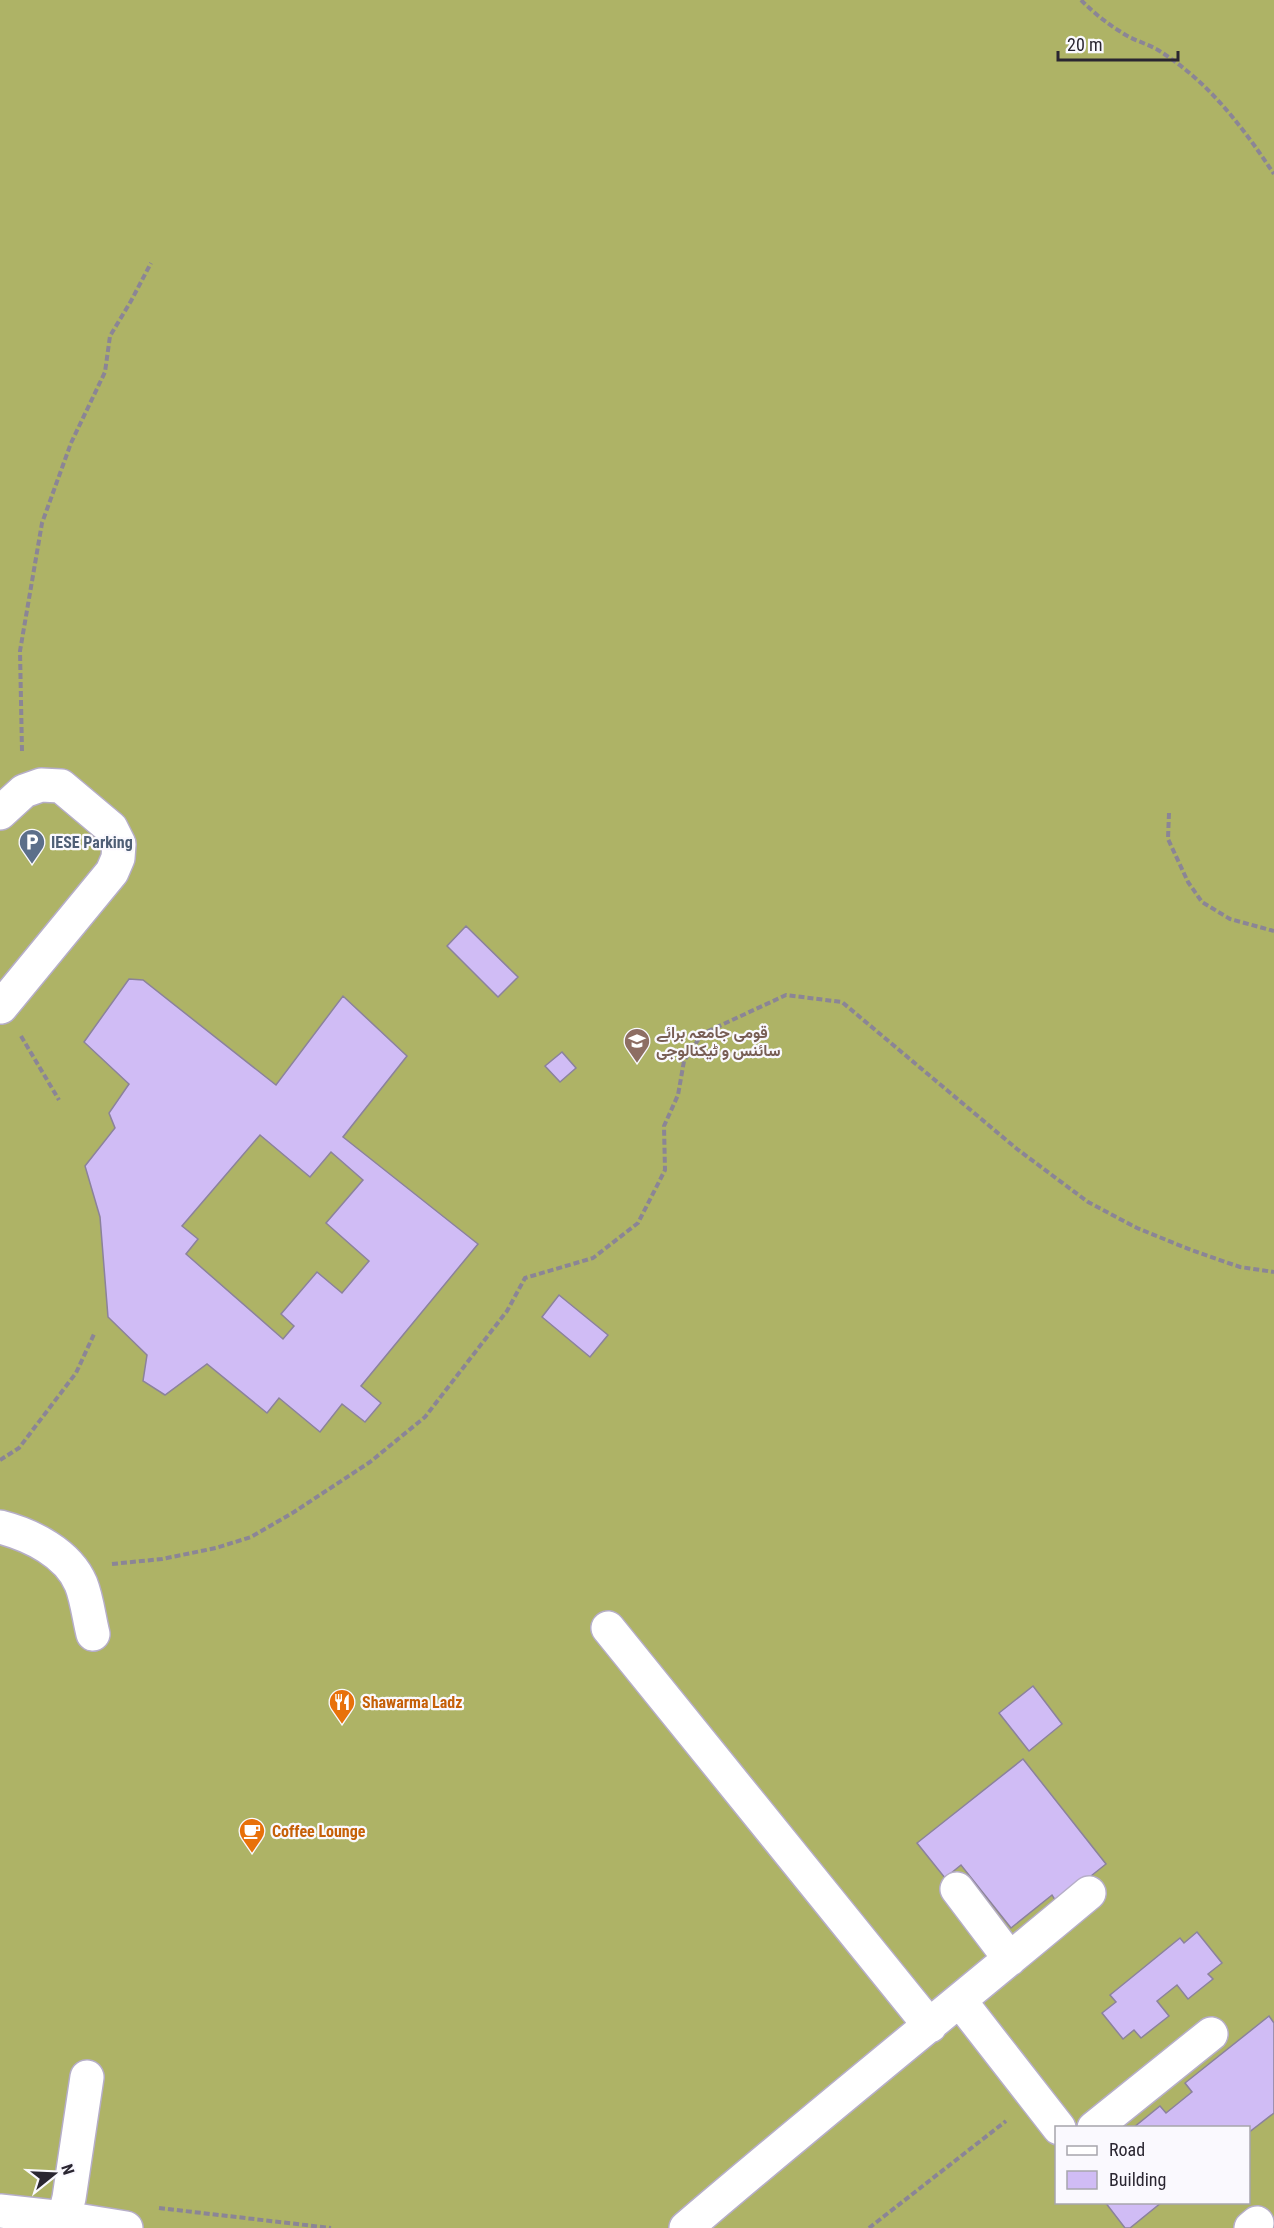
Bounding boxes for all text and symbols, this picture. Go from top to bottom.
scale bar [1058,24,1178,62]
text: 20 m [1067,34,1102,55]
parking icon: IESE Parking [17,827,47,865]
place label: IESE Parking [51,833,133,852]
place label: قومی جامعہ برائے سائنس و ٹیکنالوجی [656,1023,781,1061]
school or university icon: قومی جامعہ برائے سائنس و ٹیکنالوجی [622,1026,652,1064]
restaurant icon: Shawarma Ladz [327,1687,357,1725]
place label: Shawarma Ladz [362,1693,462,1712]
cafe icon: Coffee Lounge [237,1816,267,1854]
place label: Coffee Lounge [272,1822,366,1841]
legend [1055,2126,1250,2204]
text: Road [1109,2139,1145,2160]
north arrow [24,2144,84,2204]
text: N [57,2162,78,2177]
text: Building [1109,2169,1166,2190]

